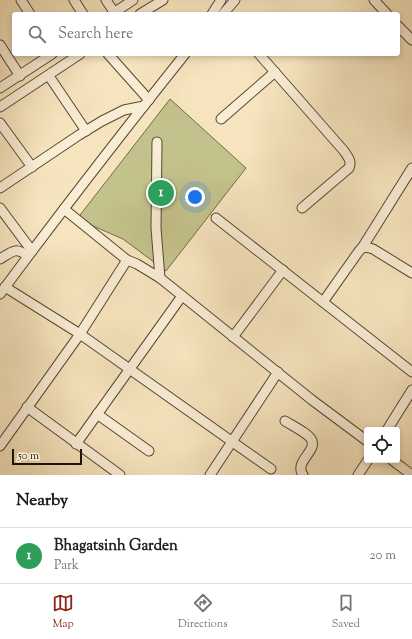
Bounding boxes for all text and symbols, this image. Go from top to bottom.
search box [12,12,400,56]
icon: search [26,23,48,45]
text: Search here [58,24,133,45]
pin: 1 [148,178,174,208]
your location [185,187,205,207]
map controls [364,427,400,463]
button: locate [364,427,400,463]
scale bar [12,447,82,466]
text: 50 m [18,448,39,464]
text: Nearby [16,489,68,513]
text: Bhagatsinh Garden [54,536,178,557]
text: 1 [27,547,31,565]
text: 20 m [370,547,396,565]
text: Park [54,557,79,575]
tab: Map [52,592,74,632]
tab: Directions [178,592,228,632]
tab: Saved [332,592,360,632]

